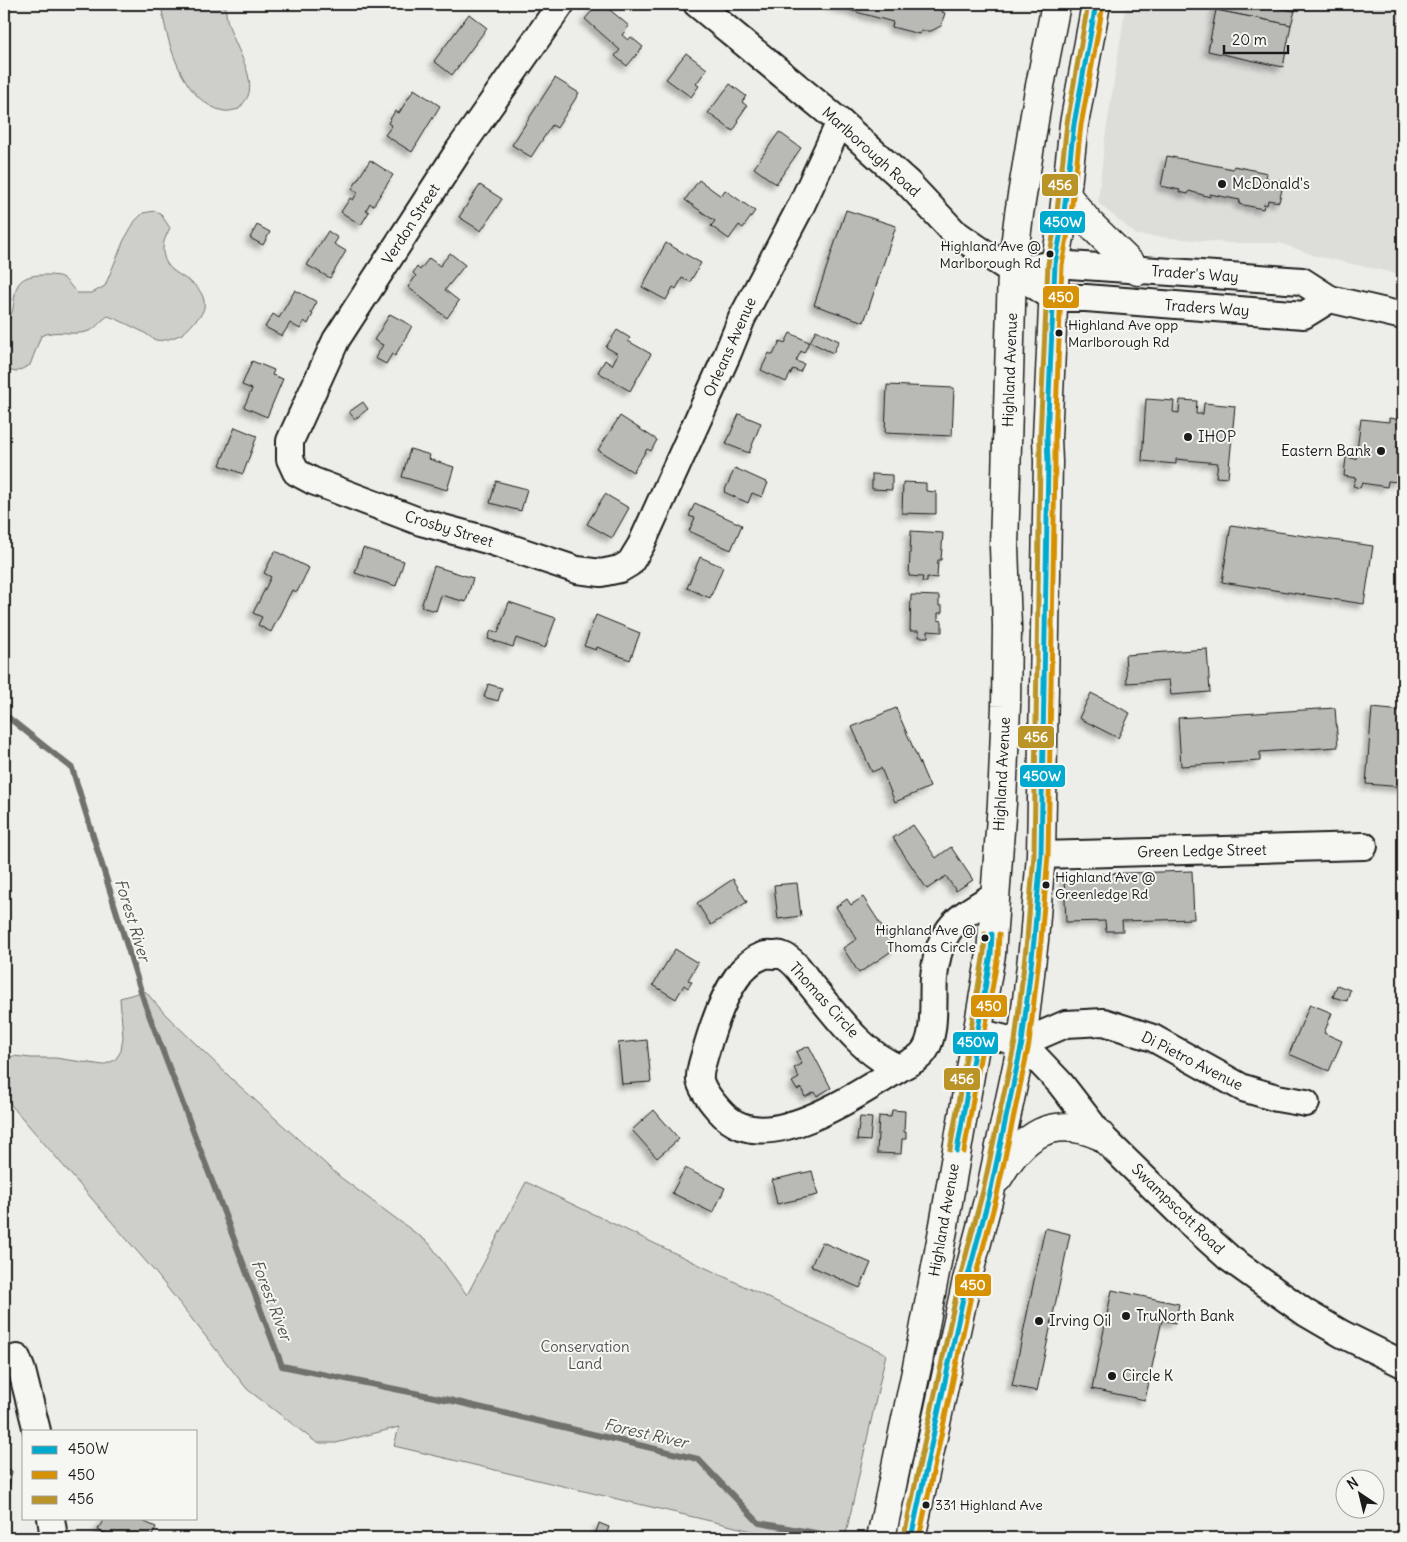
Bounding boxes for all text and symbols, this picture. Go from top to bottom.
scale bar [1224,22,1288,54]
text: 20 m [1232,30,1267,49]
street label: Marlborough Road [818,103,925,201]
line badge: 456 [1041,173,1079,197]
place label: McDonald's [1232,174,1310,193]
text: 456 [1048,176,1072,194]
marker: McDonald's [1216,178,1228,190]
street label: Verdon Street [377,180,444,268]
line badge: 450W [1039,210,1086,234]
text: 450W [1044,213,1082,231]
place label: Highland Ave @ Marlborough Rd [939,237,1041,272]
marker: Highland Ave @ Marlborough Rd [1045,249,1055,259]
street label: Trader's Way [1151,261,1239,286]
line badge: 450 [1042,285,1080,309]
text: 450 [1048,288,1074,306]
street label: Orleans Avenue [699,294,760,400]
street label: Traders Way [1164,295,1250,320]
street label: Highland Avenue [998,312,1021,427]
place label: Highland Ave opp Marlborough Rd [1068,316,1178,351]
marker: Highland Ave opp Marlborough Rd [1054,328,1064,338]
place label: IHOP [1198,427,1236,446]
marker: IHOP [1182,431,1194,443]
place label: Eastern Bank [1281,441,1371,460]
marker: Eastern Bank [1375,445,1387,457]
street label: Crosby Street [403,506,496,551]
street label: Highland Avenue [989,716,1014,832]
line badge: 456 [1017,725,1055,749]
text: 456 [1024,728,1048,746]
line badge: 450W [1019,764,1066,788]
text: 450W [1023,767,1061,785]
street label: Green Ledge Street [1137,840,1267,861]
place label: Highland Ave @ Greenledge Rd [1055,868,1156,903]
water label: Forest River [111,876,156,966]
marker: Highland Ave @ Greenledge Rd [1041,880,1051,890]
place label: Highland Ave @ Thomas Circle [876,921,976,956]
marker: Highland Ave @ Thomas Circle [980,933,990,943]
street label: Thomas Circle [785,958,863,1041]
line badge: 450 [970,994,1008,1018]
text: 450 [976,997,1002,1015]
street label: Di Pietro Avenue [1138,1027,1246,1094]
line badge: 450W [952,1031,999,1055]
text: 450W [957,1033,995,1051]
line badge: 456 [943,1067,981,1091]
text: 456 [950,1070,974,1088]
street label: Swampscott Road [1128,1160,1229,1258]
street label: Highland Avenue [924,1162,963,1278]
water label: Forest River [247,1257,297,1346]
line badge: 450 [954,1273,992,1297]
text: 450 [960,1276,986,1294]
place label: TruNorth Bank [1136,1306,1235,1325]
marker: TruNorth Bank [1120,1310,1132,1322]
place label: Irving Oil [1049,1311,1111,1330]
marker: Irving Oil [1033,1315,1045,1327]
park label: Conservation Land [540,1337,630,1373]
place label: Circle K [1122,1366,1174,1385]
marker: Circle K [1106,1370,1118,1382]
water label: Forest River [602,1414,692,1453]
legend [22,1430,198,1520]
text: 450W [68,1439,109,1458]
text: 450 [68,1465,95,1484]
north arrow [1334,1470,1384,1520]
text: N [1343,1473,1362,1494]
text: 456 [68,1489,94,1508]
place label: 331 Highland Ave [935,1496,1043,1514]
marker: 331 Highland Ave [921,1500,931,1510]

